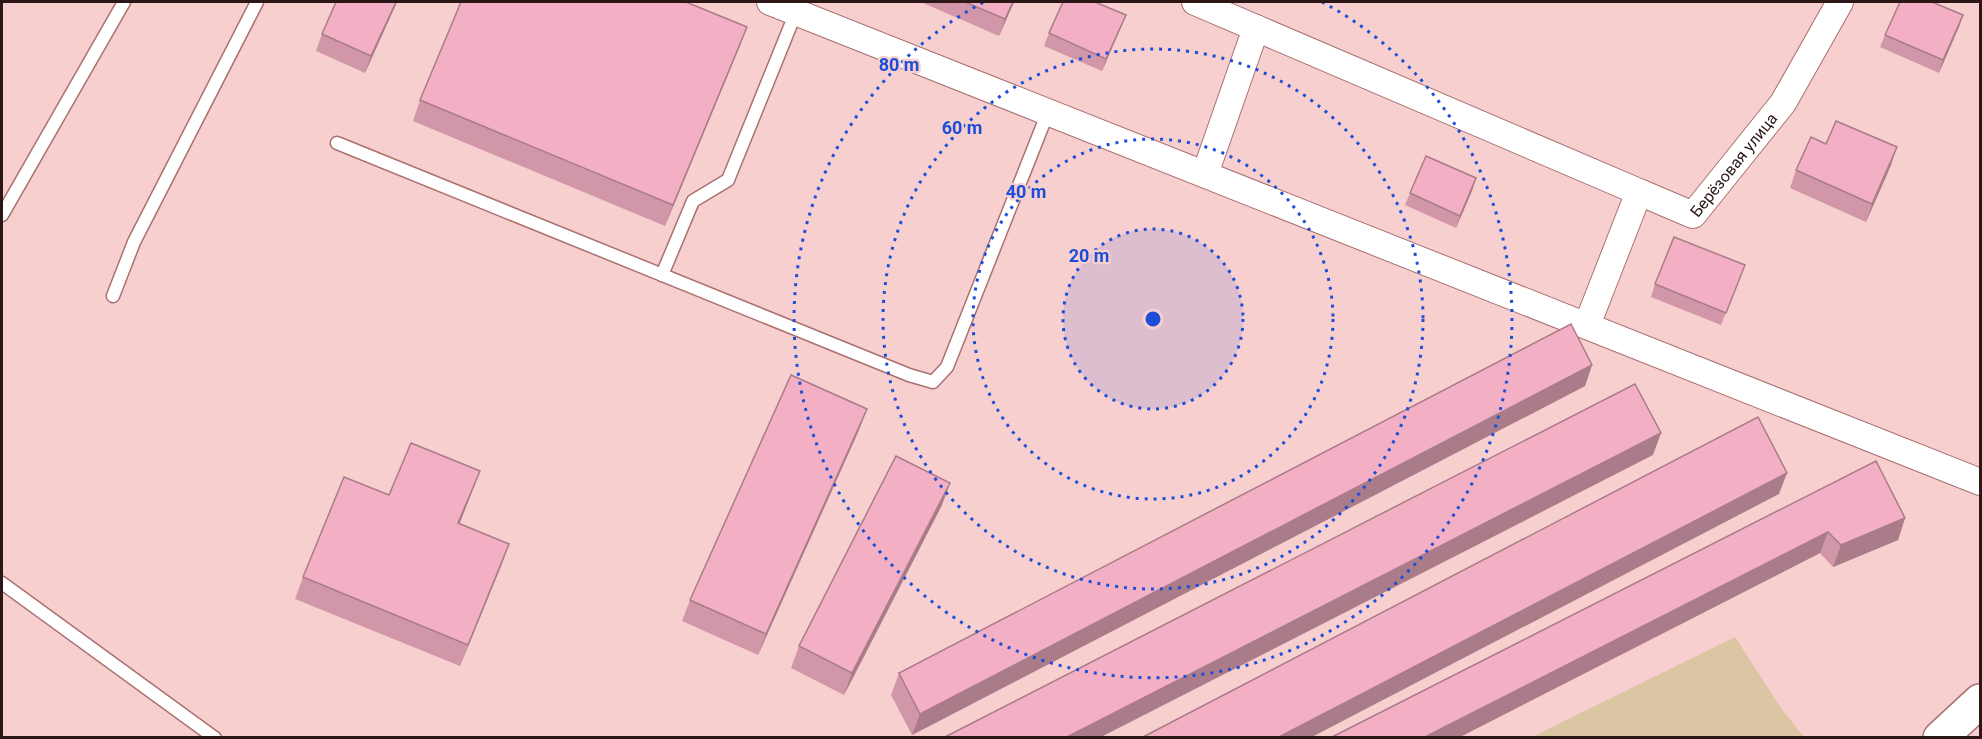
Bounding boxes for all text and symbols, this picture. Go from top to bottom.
text: 80 m [879,54,919,75]
street label: Берёзовая улица [1686,109,1781,220]
text: 60 m [942,117,982,138]
text: 40 m [1006,181,1046,202]
text: 20 m [1069,245,1109,266]
centre of rings [1143,309,1163,329]

